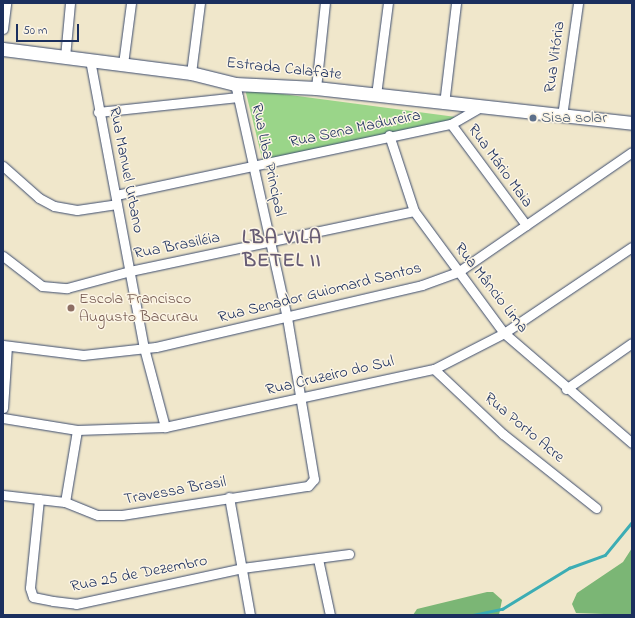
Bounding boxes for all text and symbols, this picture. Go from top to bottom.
scale bar [18,16,81,42]
street label: Rua Vitória [540,20,570,94]
text: 50 m [23,22,47,40]
street label: Estrada Calafate [225,53,343,85]
street label: Rua Liba Principal [247,102,289,218]
street label: Rua Manuel Urbano [104,105,148,235]
street label: Rua Sena Madureira [288,106,422,152]
place label: Sisa solar [541,108,607,128]
marker: Sisa solar [528,113,538,123]
street label: Rua Mário Maia [463,121,537,211]
district label: LBA VILA BETEL II [242,227,322,274]
street label: Rua Brasiléia [132,228,222,264]
street label: Rua Mâncio Lima [450,239,532,337]
street label: Rua Senador Guiomard Santos [216,258,424,328]
place label: Escola Francisco Augusto Bacurau [79,289,198,327]
marker: Escola Francisco Augusto Bacurau [66,303,76,313]
street label: Rua Cruzeiro do Sul [264,352,396,400]
street label: Rua Porto Acre [480,389,568,467]
street label: Travessa Brasil [122,473,228,509]
street label: Rua 25 de Dezembro [69,551,209,597]

